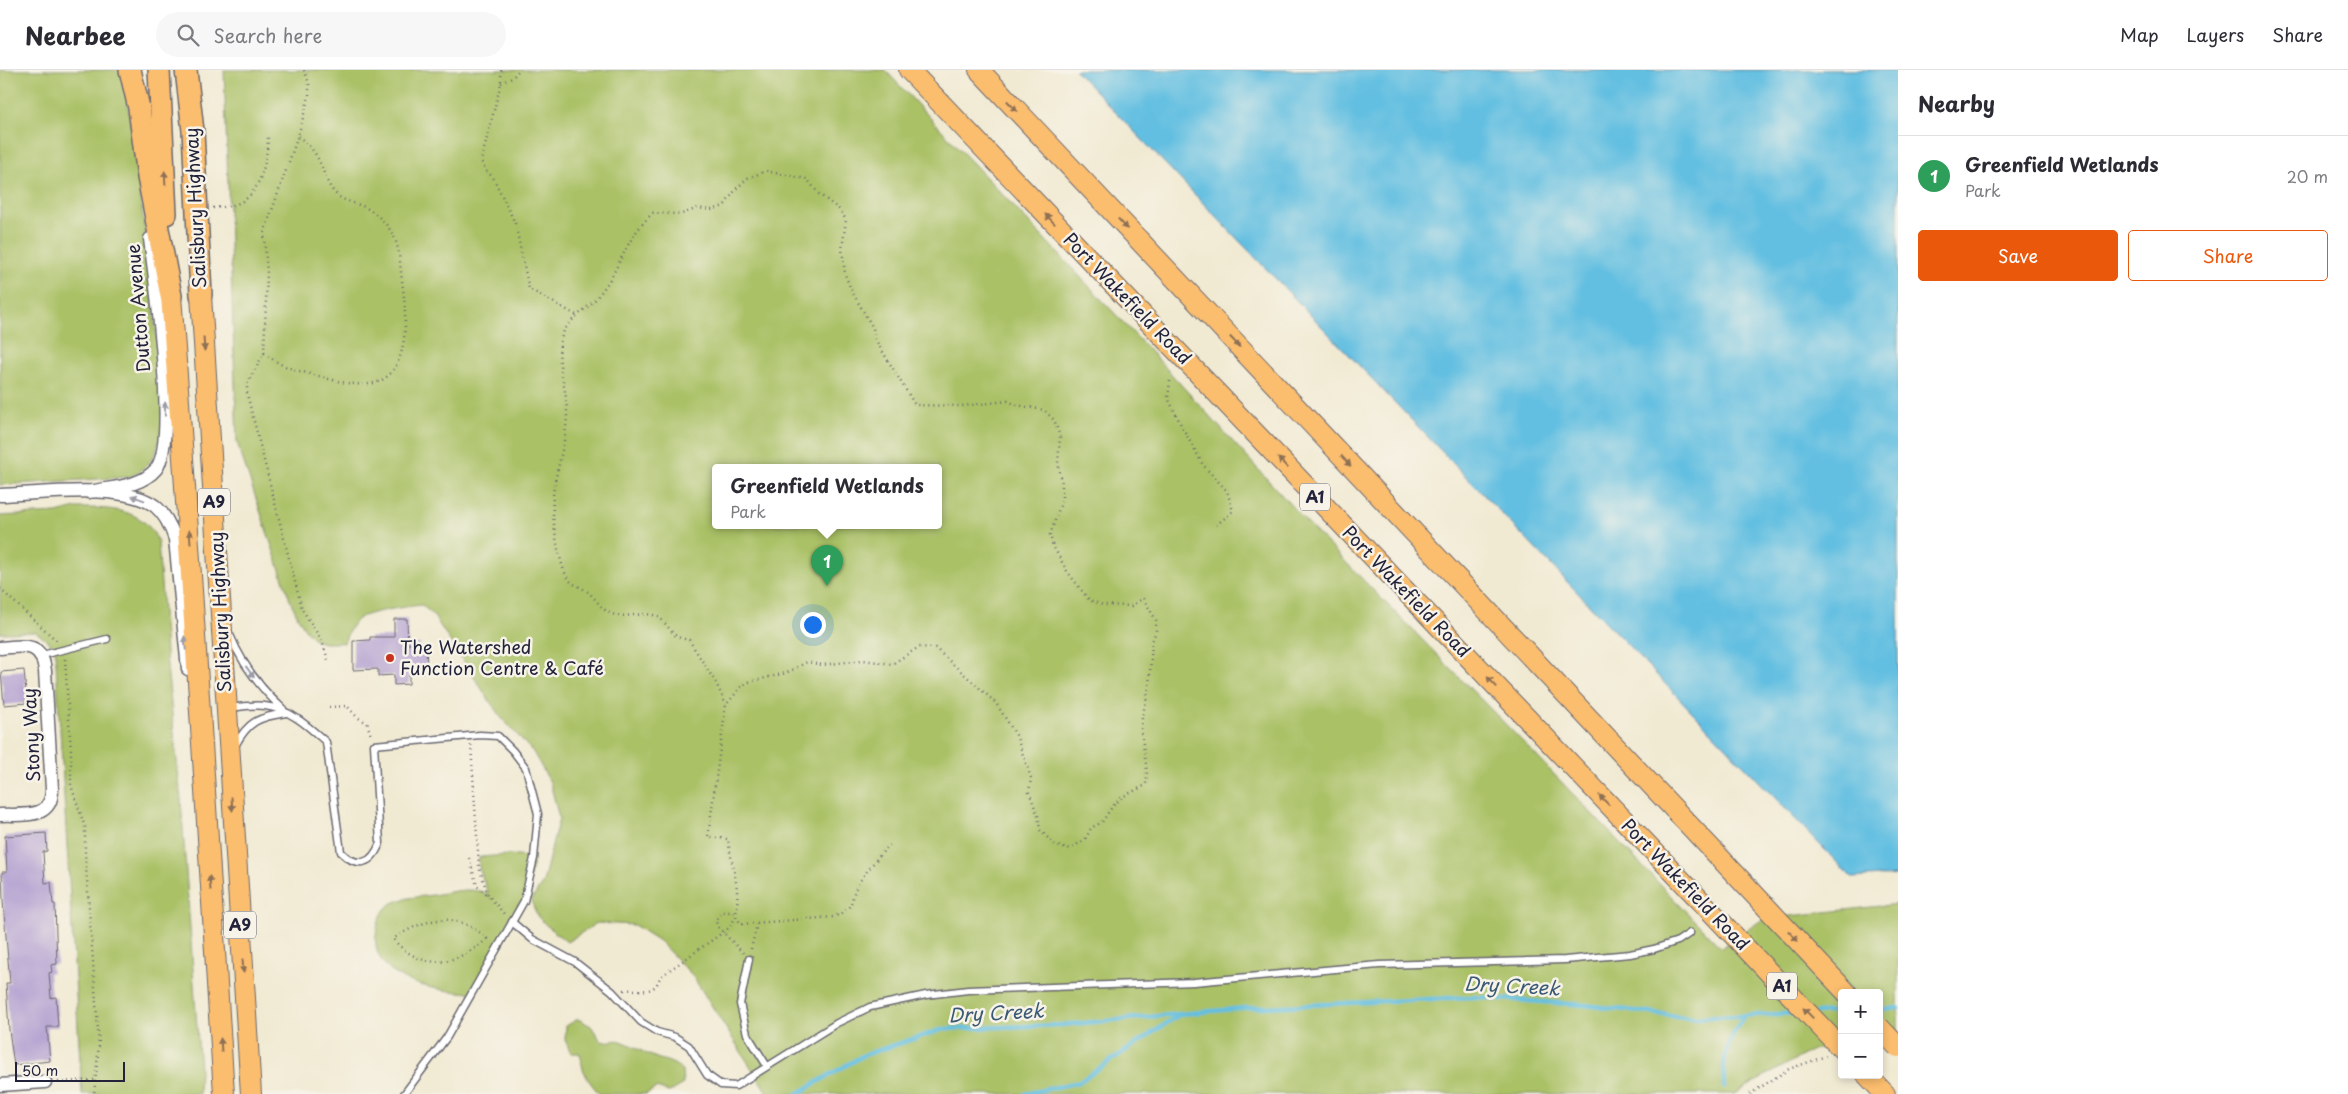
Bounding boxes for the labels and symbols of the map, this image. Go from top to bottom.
one-way arrow [1006,99,1018,111]
street label: Salisbury Highway [177,127,212,289]
one-way arrow [160,169,168,185]
one-way arrow [1044,213,1056,225]
one-way arrow [1117,218,1129,230]
street label: Port Wakefield Road [1058,226,1198,370]
street label: Dutton Avenue [118,243,157,373]
one-way arrow [200,336,208,352]
one-way arrow [1229,336,1241,348]
one-way arrow [161,401,169,417]
one-way arrow [1340,454,1352,466]
one-way arrow [1277,457,1289,469]
road number: A1 [1300,484,1330,511]
road number: A9 [198,488,230,516]
one-way arrow [130,494,145,501]
street label: Port Wakefield Road [1337,519,1477,663]
one-way arrow [185,528,193,544]
street label: Salisbury Highway [202,531,237,693]
pin: 1 [811,545,843,586]
your location [800,612,826,638]
place label: The Watershed Function Centre & Café [400,633,604,681]
one-way arrow [181,635,189,651]
marker: The Watershed Function Centre & Café [384,652,396,664]
one-way arrow [245,665,255,679]
one-way arrow [1486,676,1498,688]
street label: Stony Way [15,687,46,783]
one-way arrow [1598,794,1610,806]
one-way arrow [229,796,237,812]
street label: Port Wakefield Road [1616,812,1756,956]
one-way arrow [206,875,214,891]
road number: A9 [224,912,256,938]
one-way arrow [1787,929,1799,941]
one-way arrow [239,959,247,975]
water label: Dry Creek [1464,969,1562,1002]
road number: A1 [1767,972,1797,999]
water label: Dry Creek [947,995,1046,1028]
one-way arrow [1802,1008,1814,1020]
one-way arrow [217,1037,225,1053]
scale bar [15,1059,125,1082]

